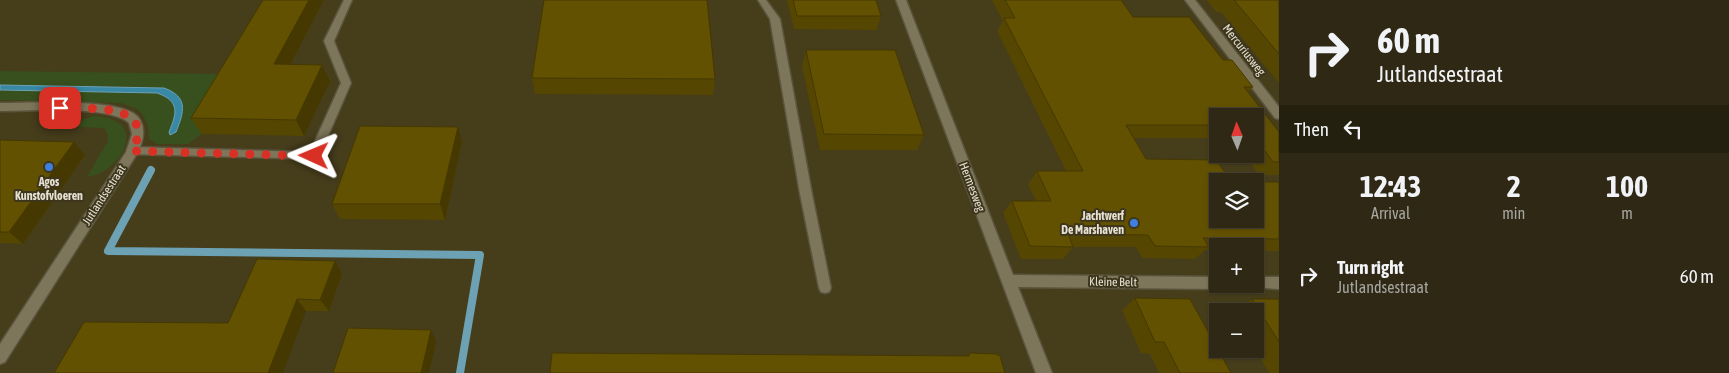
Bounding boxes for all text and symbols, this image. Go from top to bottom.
icon: right [1294,20,1359,85]
text: 60 m [1377,20,1440,60]
street label: Mercuriusweg [1220,22,1269,79]
text: Jutlandsestraat [1377,61,1503,87]
pin [39,87,81,129]
icon: arrive [46,94,74,122]
north arrow [1209,108,1264,162]
map controls [1209,108,1264,358]
icon: left [1339,115,1367,143]
text: Then [1294,118,1329,140]
position arrow [287,129,339,181]
street label: Hermesweg [956,160,988,215]
marker: Agos Kunstofvloeren [43,161,55,173]
street label: Jutlandsestraat [79,162,129,228]
text: 12:43 [1360,169,1421,203]
text: 2 [1507,169,1521,203]
text: 100 [1606,169,1648,203]
button: layers [1209,173,1264,228]
place label: Agos Kunstofvloeren [15,175,83,203]
text: Arrival [1371,204,1410,222]
text: min [1502,204,1525,222]
text: m [1621,204,1633,222]
place label: Jachtwerf De Marshaven [1061,209,1125,237]
marker: Jachtwerf De Marshaven [1128,217,1140,229]
button: + [1209,238,1264,293]
text: Turn right [1337,256,1404,278]
icon: right [1294,262,1322,290]
text: 60 m [1680,265,1714,287]
street label: Kleine Belt [1089,275,1138,289]
text: Jutlandsestraat [1337,278,1429,296]
button: − [1209,303,1264,358]

